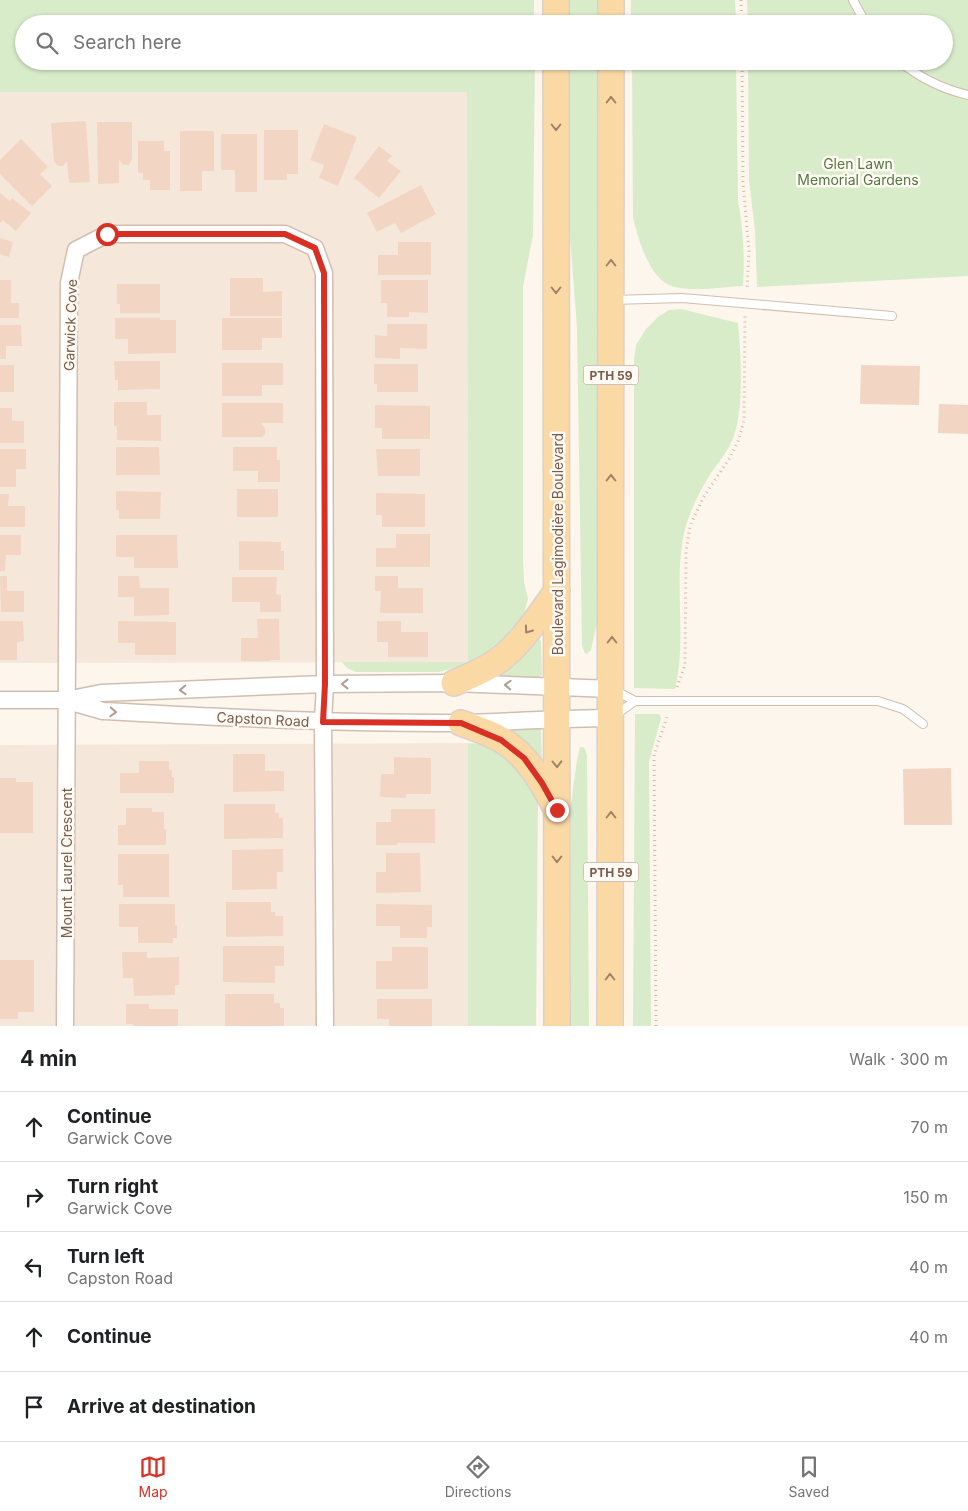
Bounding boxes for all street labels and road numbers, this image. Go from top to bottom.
street label: Garwick Cove [60,279,80,371]
road number: PTH 59 [584,366,638,384]
street label: Boulevard Lagimodière Boulevard [549,433,566,655]
street label: Capston Road [216,708,310,730]
street label: Mount Laurel Crescent [58,787,75,938]
road number: PTH 59 [584,862,638,882]

